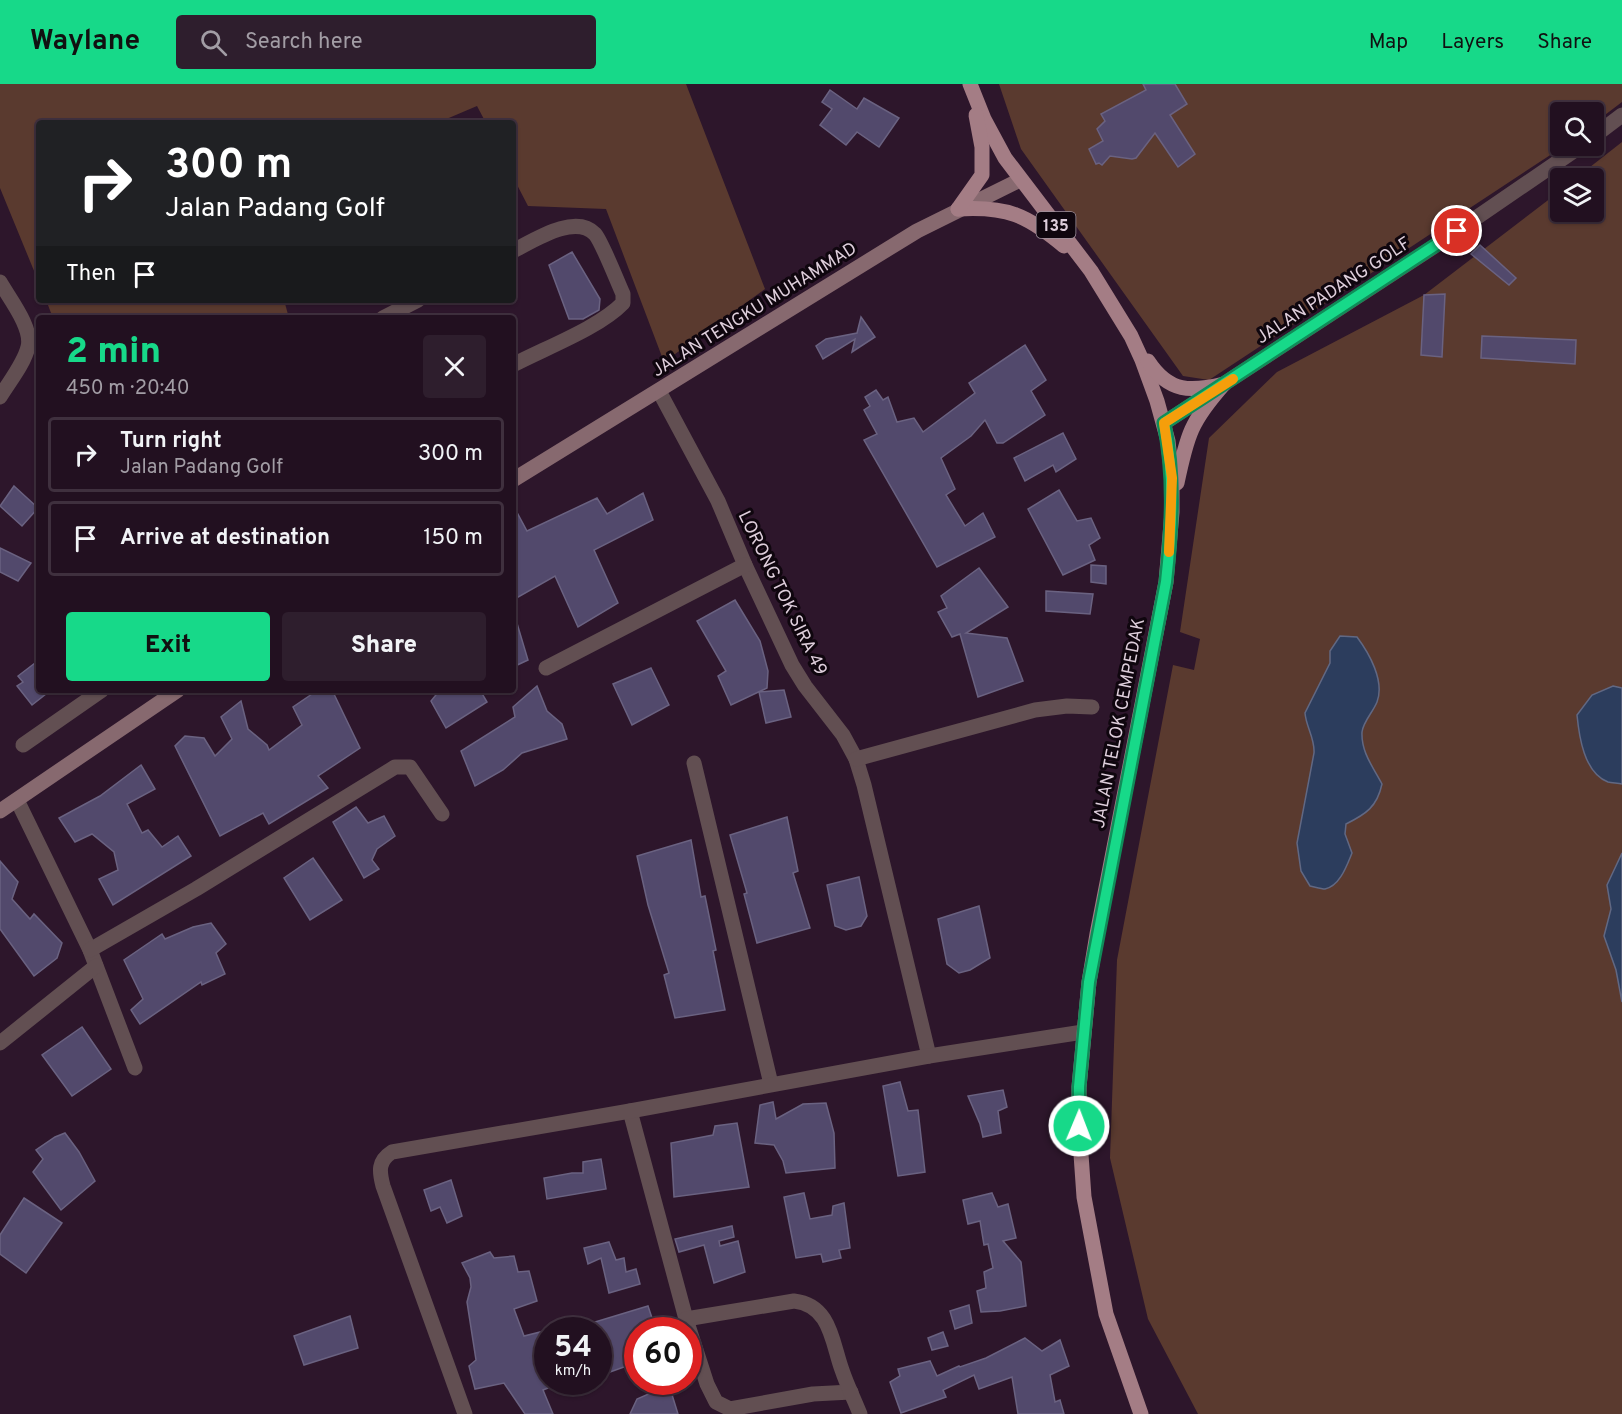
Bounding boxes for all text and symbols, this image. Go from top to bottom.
search box [176,15,596,69]
text: Waylane [30,24,140,60]
icon: search [197,26,230,59]
text: Search here [245,29,363,56]
text: Map [1369,29,1408,56]
text: Layers [1441,29,1504,56]
text: Share [1537,29,1592,56]
map controls [1550,102,1604,222]
button: search [1550,102,1604,156]
text: 300 m [165,140,292,193]
icon: right [66,144,144,222]
button: layers [1550,168,1604,222]
text: Jalan Padang Golf [165,192,385,226]
pin [1431,205,1482,256]
road number: 135 [1036,212,1076,238]
icon: arrive [1440,214,1473,247]
street label: JALAN PADANG GOLF [1252,233,1416,350]
street label: JALAN TENGKU MUHAMMAD [648,238,862,383]
icon: arrive [128,258,161,291]
text: Then [66,261,116,288]
text: 2 min [66,330,161,376]
button: close [423,335,486,398]
text: 450 m · 20:40 [66,376,190,402]
text: Turn right [120,428,222,455]
icon: right [69,438,102,471]
text: 300 m [418,441,483,468]
text: Jalan Padang Golf [120,455,283,481]
street label: LORONG TOK SIRA 49 [732,508,832,680]
icon: arrive [69,522,102,555]
text: Arrive at destination [120,525,330,552]
text: 150 m [423,525,483,552]
button: Exit [66,612,270,681]
button: Share [282,612,486,681]
street label: JALAN TELOK CEMPEDAK [1088,616,1151,830]
position arrow [1047,1094,1111,1158]
speed limit sign: 60 [624,1317,702,1395]
text: 54 [554,1330,592,1367]
text: km/h [555,1362,591,1381]

